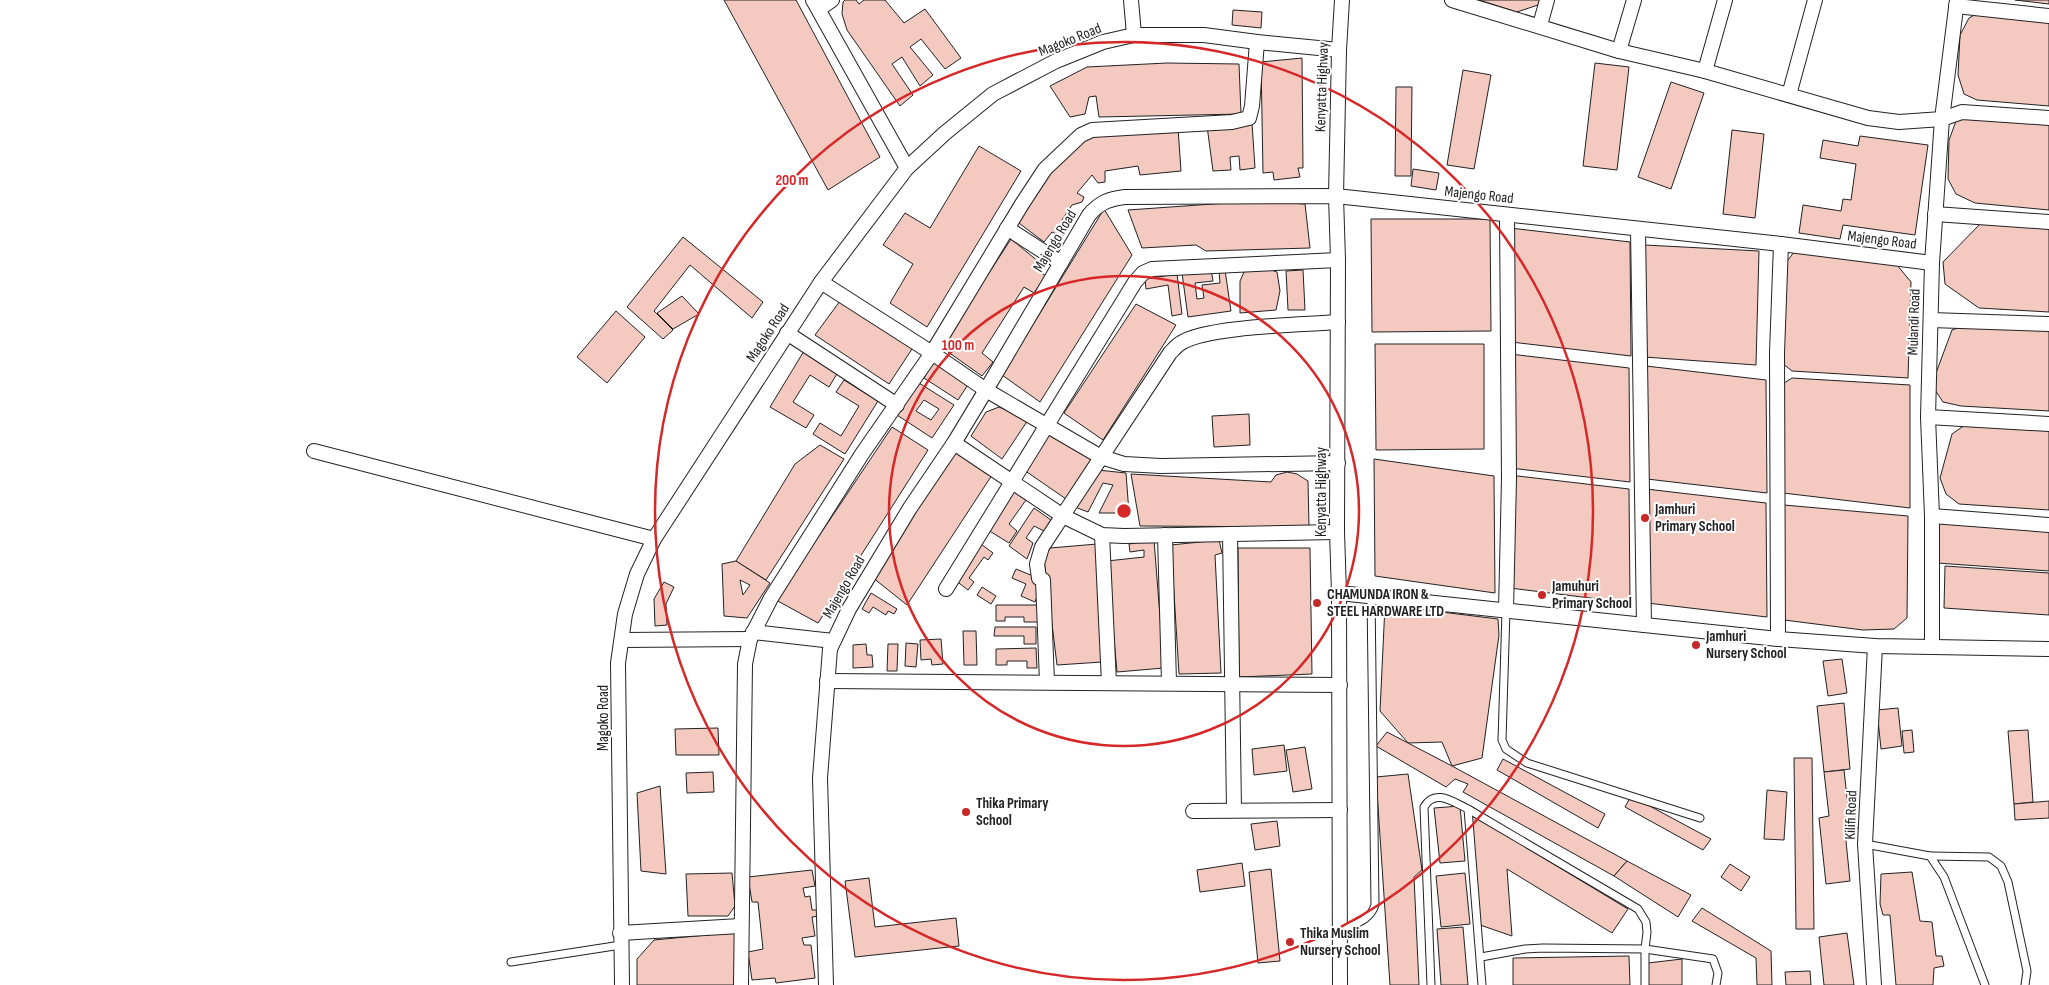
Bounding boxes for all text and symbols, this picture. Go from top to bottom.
street label: Magoko Road [1036,19,1104,61]
street label: Kenyatta Highway [1311,42,1333,132]
text: 200 m [775,171,809,190]
street label: Majengo Road [1444,182,1514,208]
street label: Majengo Road [1029,206,1081,276]
street label: Majengo Road [1846,226,1918,254]
street label: Mulandi Road [1903,288,1925,356]
street label: Magoko Road [742,300,794,366]
text: 100 m [942,336,974,355]
street label: Kenyatta Highway [1312,447,1331,537]
place label: Jamhuri Primary School [1654,500,1735,536]
centre of rings [1115,502,1133,520]
marker: Jamhuri Primary School [1639,512,1651,524]
street label: Majengo Road [818,552,870,622]
place label: Jamuhuri Primary School [1551,577,1632,613]
place label: CHAMUNDA IRON & STEEL HARDWARE LTD [1327,585,1444,621]
marker: Jamuhuri Primary School [1536,589,1548,601]
marker: CHAMUNDA IRON & STEEL HARDWARE LTD [1311,597,1323,609]
place label: Jamhuri Nursery School [1705,627,1787,663]
marker: Jamhuri Nursery School [1690,639,1702,651]
street label: Magoko Road [594,685,613,751]
street label: Kilifi Road [1841,790,1861,840]
place label: Thika Primary School [976,794,1049,830]
marker: Thika Primary School [960,806,972,818]
place label: Thika Muslim Nursery School [1300,924,1381,960]
marker: Thika Muslim Nursery School [1284,936,1296,948]

